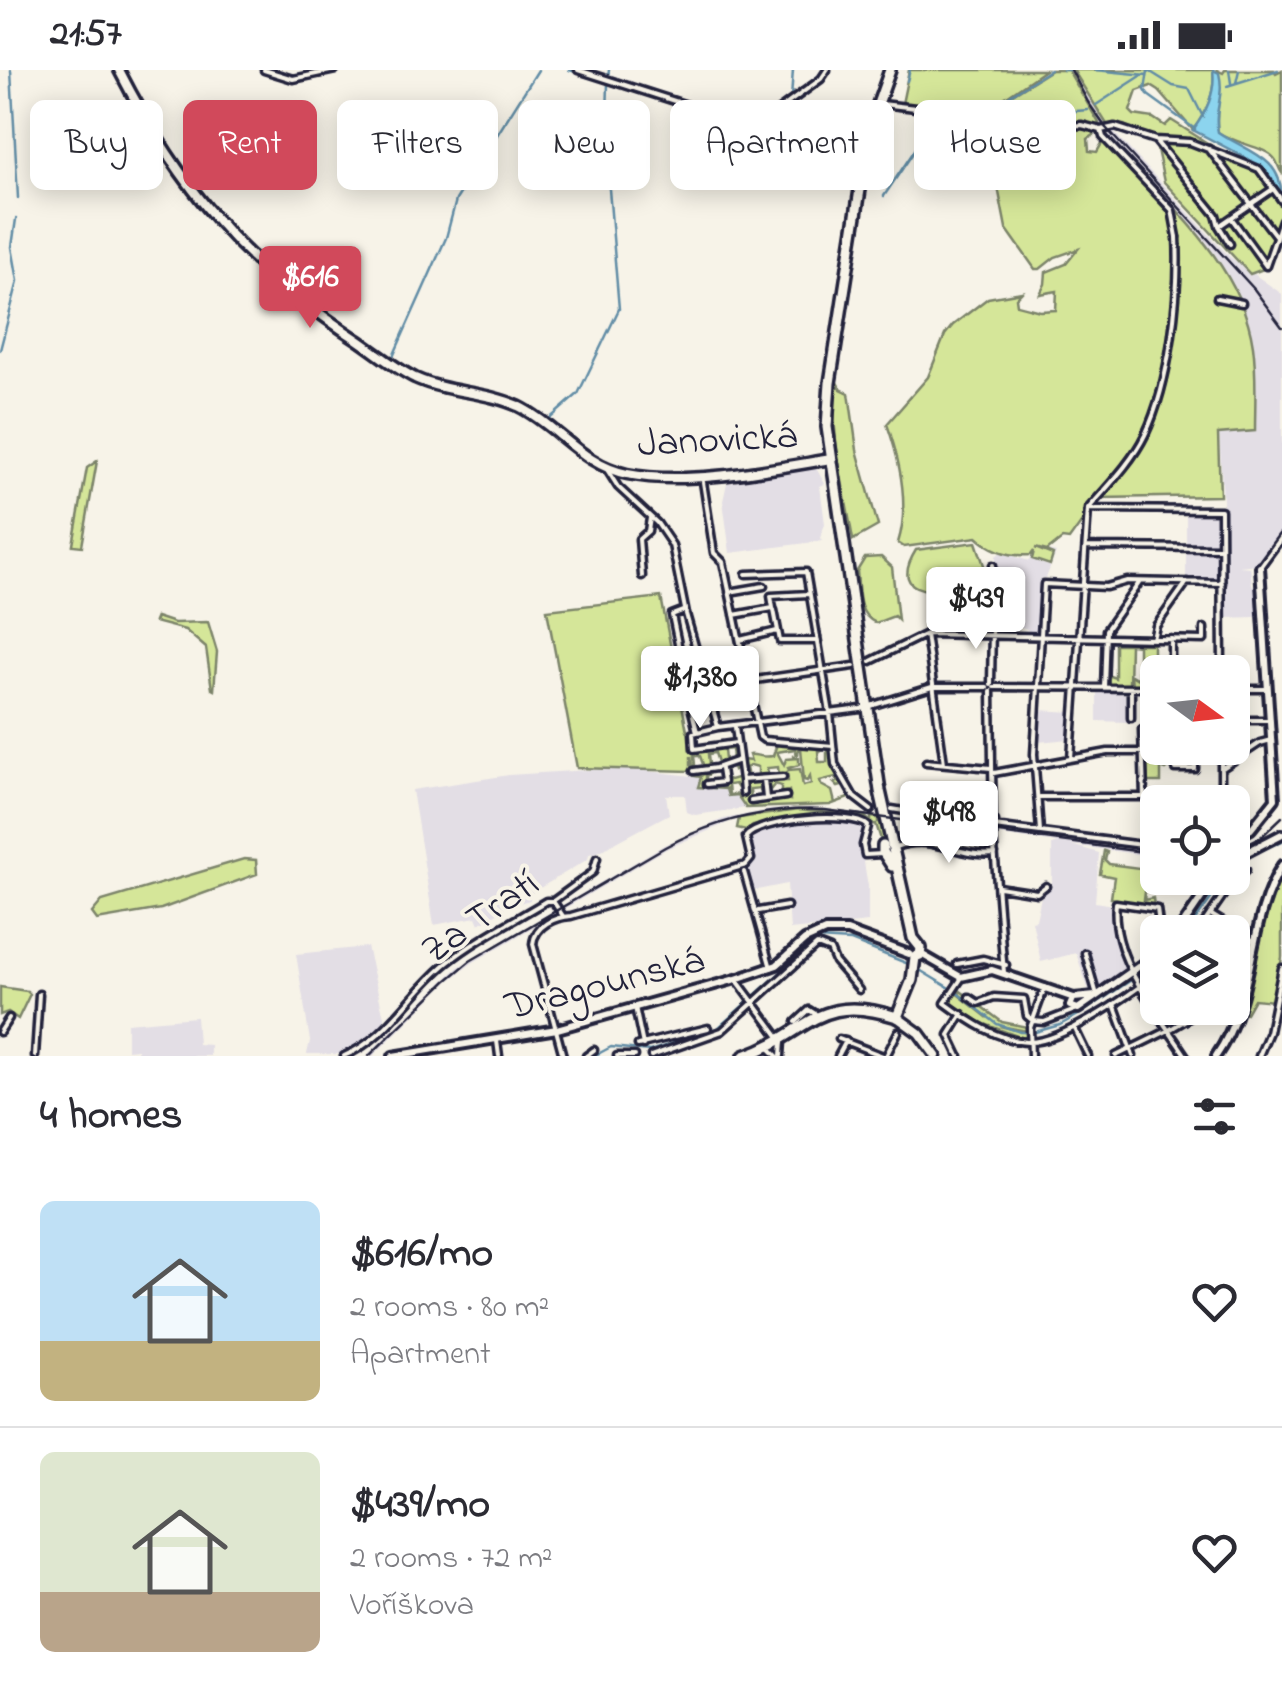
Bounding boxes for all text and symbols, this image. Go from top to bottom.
text: 21:57 [50,7,122,63]
chip: Buy [30,100,163,190]
chip: Rent [183,100,317,190]
chip: Filters [337,100,498,190]
chip: New [518,100,650,190]
chip: Apartment [670,100,894,190]
chip: House [914,100,1076,190]
pin: $616 [251,246,369,331]
text: $616 [281,255,339,302]
street label: Janovická [636,408,799,475]
pin: $439 [917,567,1035,652]
text: $439 [948,576,1004,623]
pin: $1,380 [619,646,781,731]
text: $1,380 [663,655,737,702]
north arrow [1140,655,1250,765]
map controls [1140,655,1250,1025]
pin: $498 [890,781,1008,866]
button: locate [1140,785,1250,895]
text: $498 [922,790,976,837]
street label: Za Tratí [411,857,553,981]
button: layers [1140,915,1250,1025]
street label: Dragounská [499,932,711,1039]
text: 4 homes [40,1086,182,1147]
icon: filters [1187,1089,1242,1144]
text: $616/mo [350,1224,493,1285]
icon: home [120,1241,240,1361]
icon: heart [1187,1274,1242,1329]
text: 2 rooms · 80 m² [350,1285,549,1332]
text: Apartment [350,1332,491,1379]
text: $439/mo [350,1475,490,1536]
icon: home [120,1492,240,1612]
icon: heart [1187,1525,1242,1580]
text: 2 rooms · 72 m² [350,1536,552,1583]
text: Voříškova [350,1583,474,1630]

